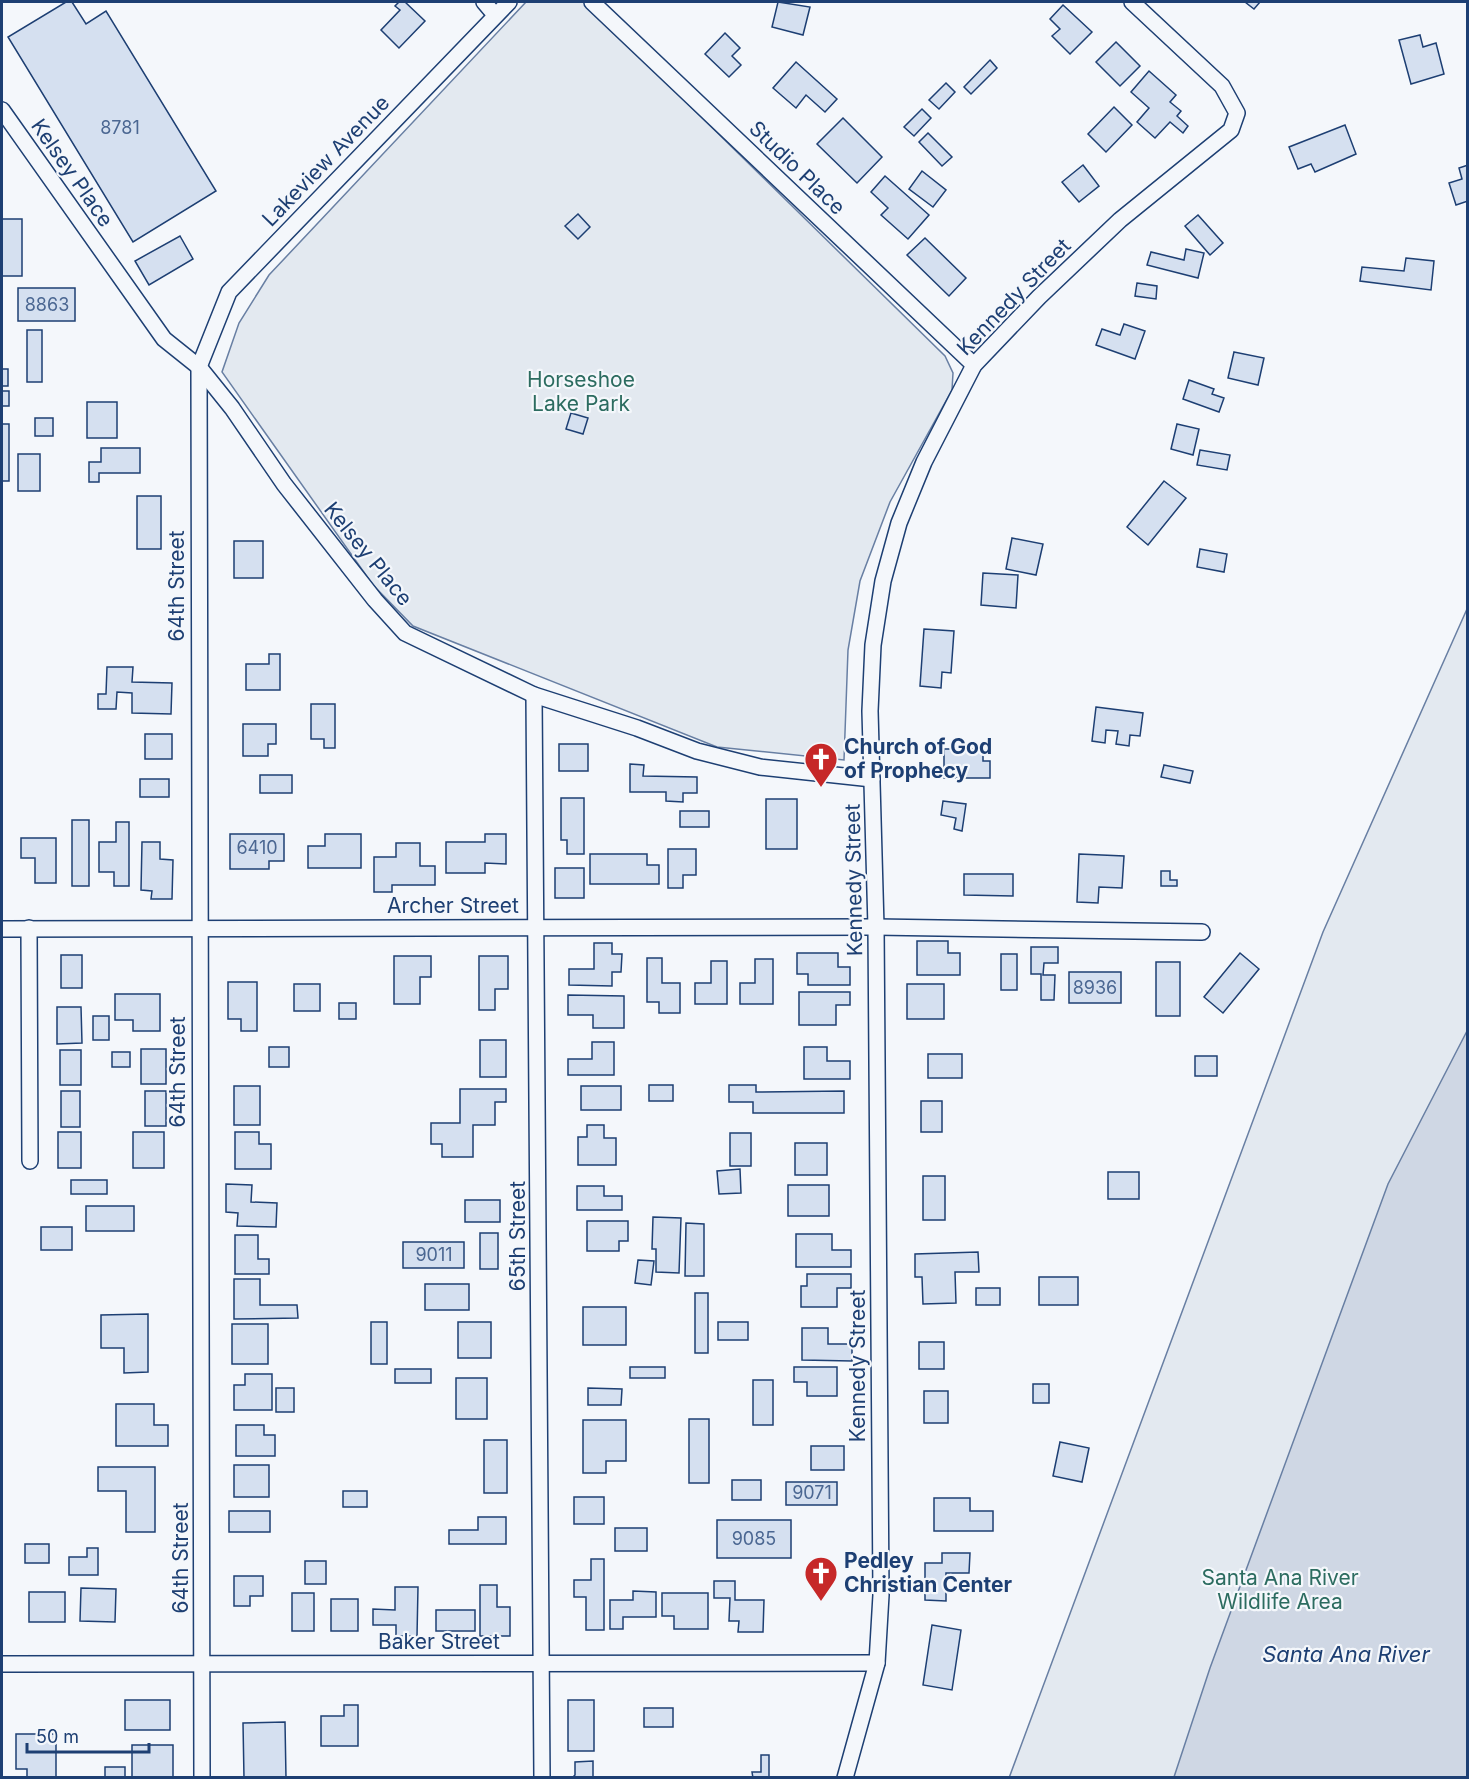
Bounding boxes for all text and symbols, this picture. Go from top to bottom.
street label: Lakeview Avenue [257,90,394,231]
street label: Kelsey Place [26,114,119,231]
street label: Studio Place [744,116,851,220]
house number: 8781 [100,117,140,138]
street label: Kennedy Street [952,233,1076,360]
house number: 8863 [25,294,69,315]
park label: Horseshoe Lake Park [527,367,635,416]
street label: Kelsey Place [319,497,418,610]
street label: 64th Street [164,530,189,642]
place label: Church of God of Prophecy [844,734,992,783]
church icon: Church of God of Prophecy [803,741,839,788]
street label: Kennedy Street [840,803,867,956]
house number: 6410 [236,837,278,858]
street label: Archer Street [387,893,519,918]
house number: 8936 [1073,977,1117,998]
street label: 64th Street [165,1016,190,1128]
street label: 65th Street [505,1181,530,1291]
house number: 9011 [415,1244,453,1265]
street label: Kennedy Street [845,1290,870,1442]
house number: 9071 [792,1482,832,1503]
street label: 64th Street [168,1502,193,1614]
house number: 9085 [732,1528,776,1549]
place label: Pedley Christian Center [844,1548,1012,1597]
church icon: Pedley Christian Center [803,1555,839,1602]
park label: Santa Ana River Wildlife Area [1201,1565,1359,1614]
street label: Baker Street [378,1629,500,1654]
water label: Santa Ana River [1262,1641,1430,1667]
scale bar [27,1716,148,1754]
text: 50 m [36,1726,79,1747]

